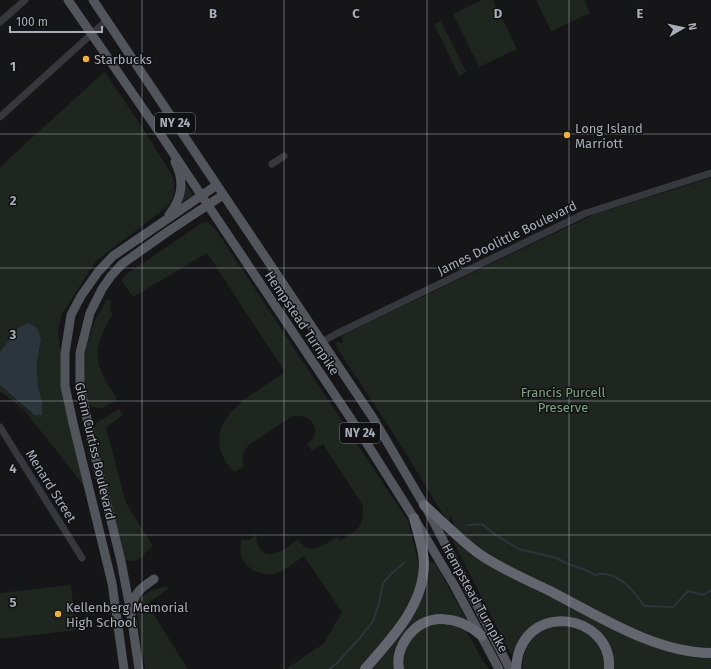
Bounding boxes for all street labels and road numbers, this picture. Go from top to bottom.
road number: NY 24 [155,113,195,133]
street label: James Doolittle Boulevard [435,198,579,278]
street label: Hempstead Turnpike [262,268,342,378]
street label: Glenn Curtiss Boulevard [72,381,118,521]
road number: NY 24 [340,423,380,443]
street label: Menard Street [23,447,80,525]
street label: Hempstead Turnpike [439,541,511,655]

